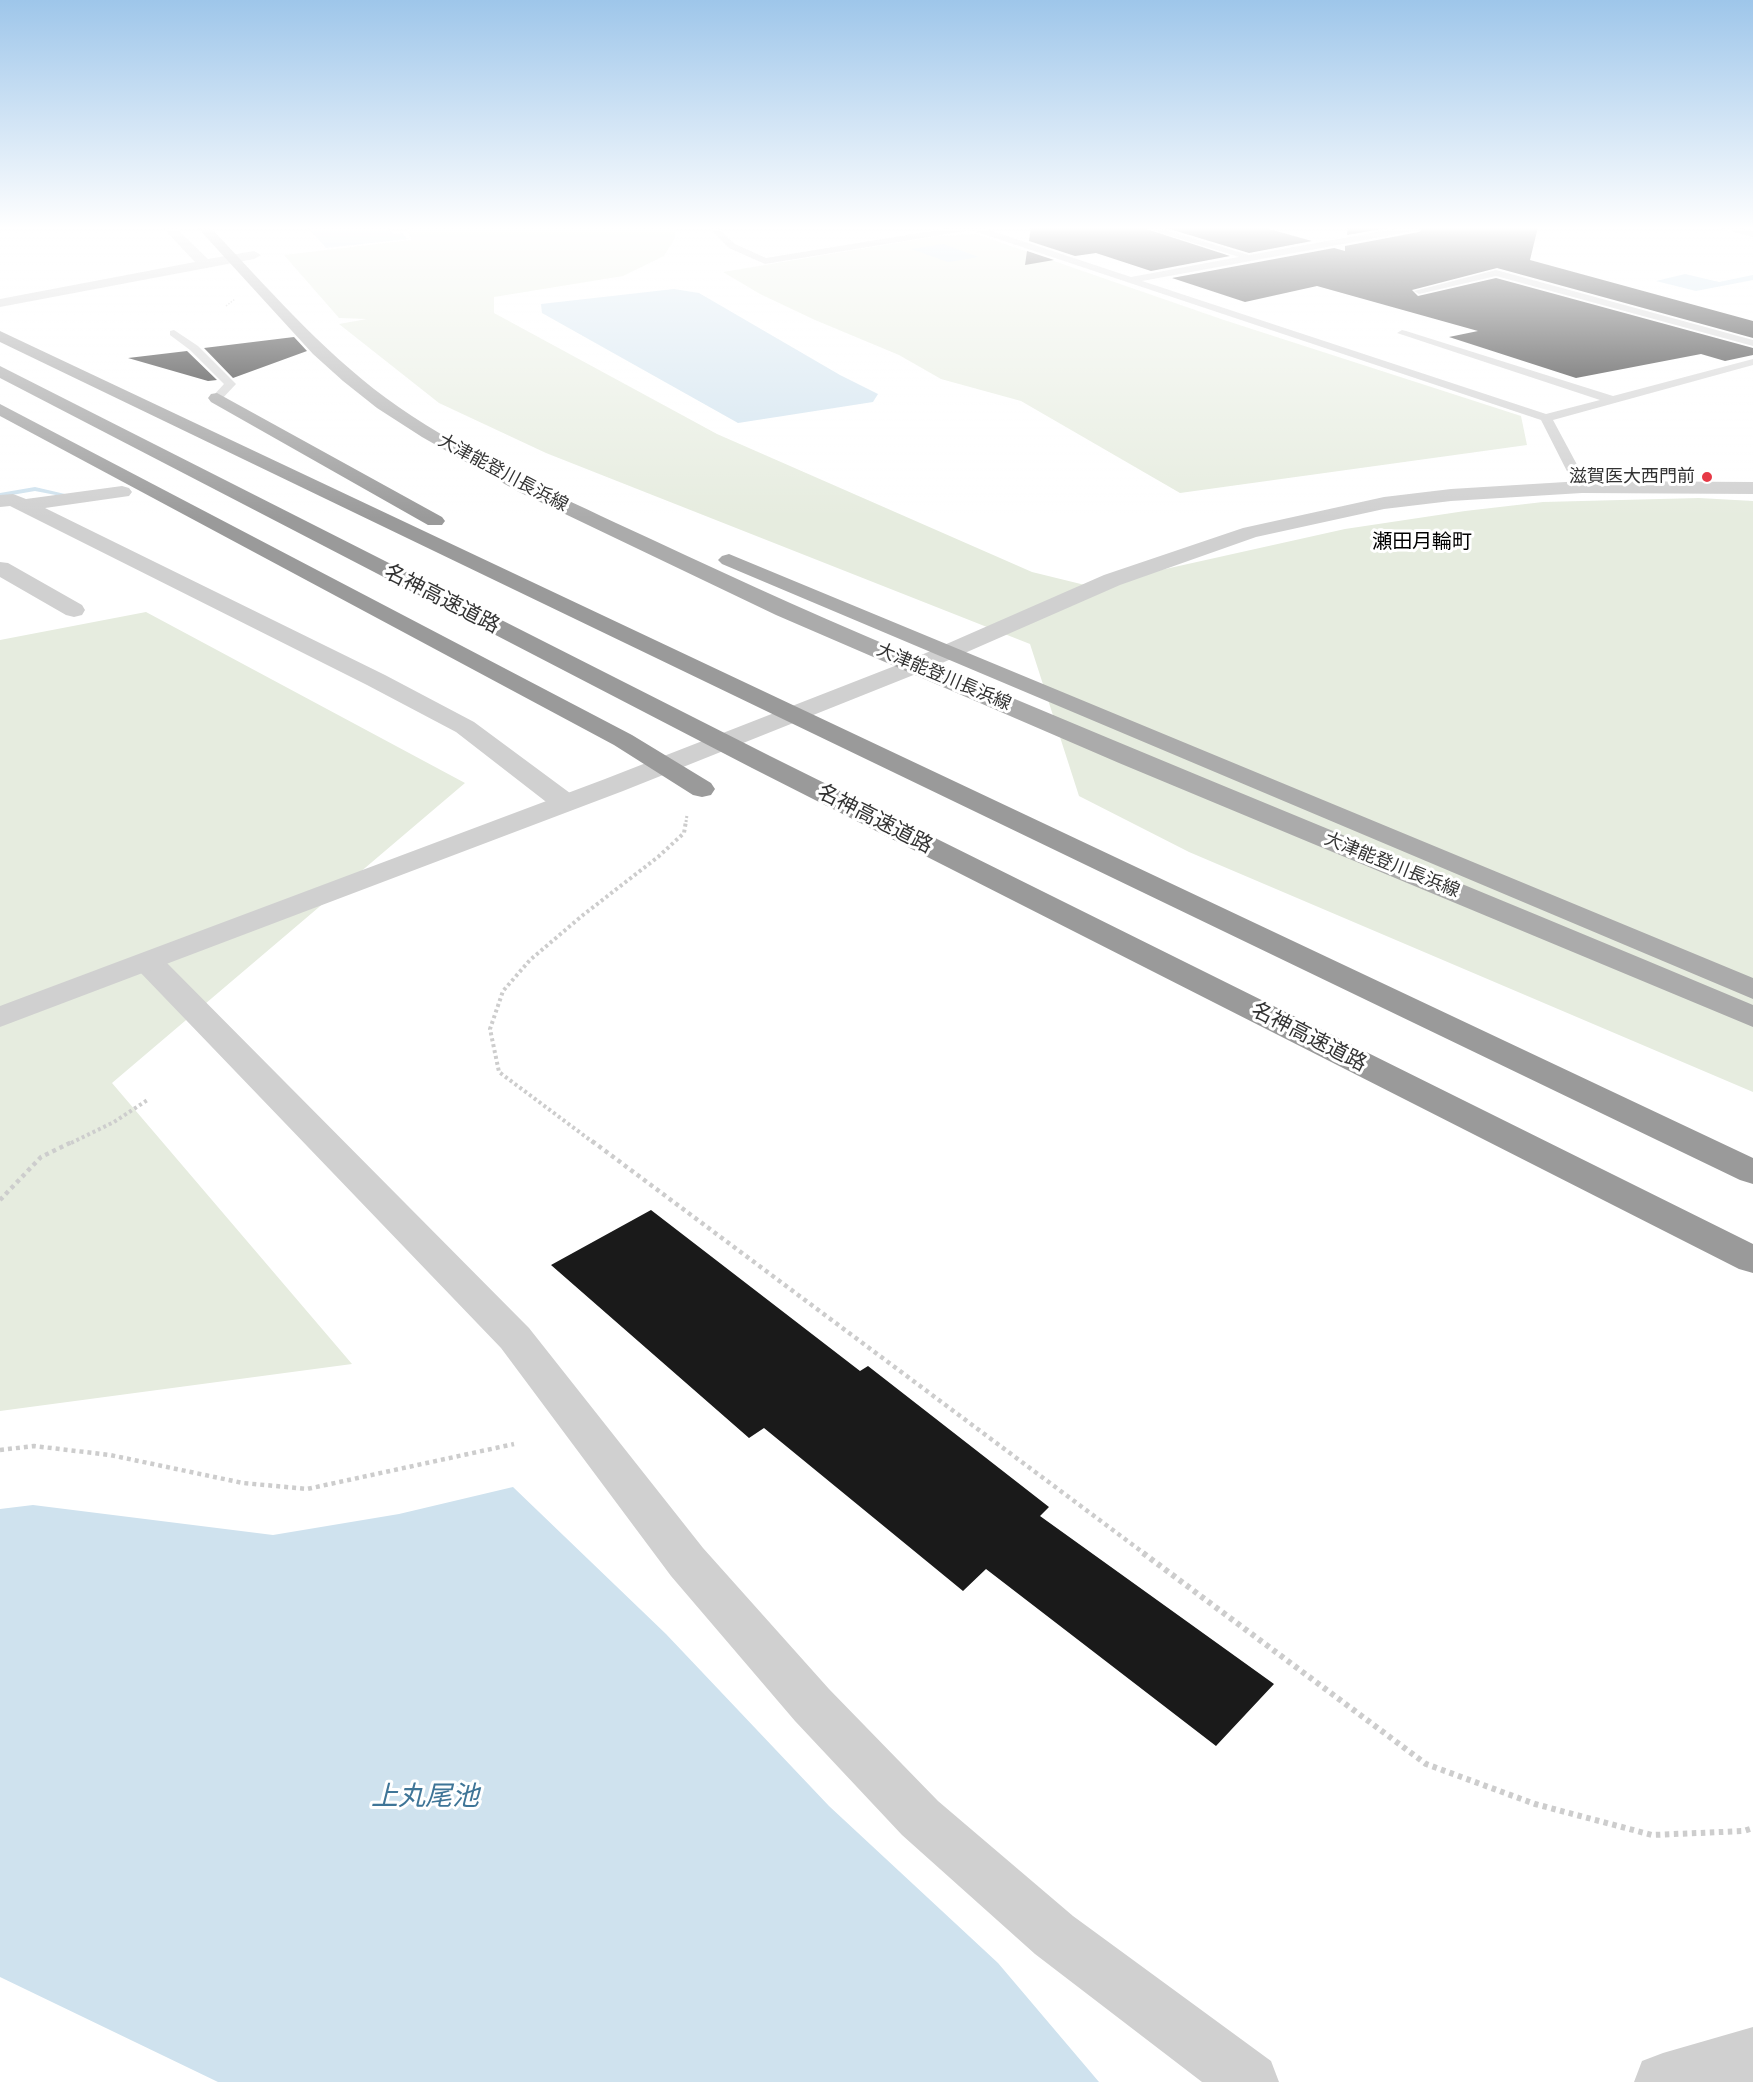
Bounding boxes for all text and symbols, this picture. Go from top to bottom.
street label: 大津能登川長浜線 [434,430,572,516]
place label: 滋賀医大西門前 [1569,466,1695,488]
marker: 滋賀医大西門前 [1700,470,1714,484]
district label: 瀬田月輪町 [1372,530,1472,554]
street label: 名神高速道路 [380,559,504,639]
street label: 大津能登川長浜線 [874,639,1014,715]
street label: 名神高速道路 [813,779,937,859]
street label: 大津能登川長浜線 [1321,828,1463,902]
street label: 名神高速道路 [1247,997,1371,1077]
water label: 上丸尾池 [371,1781,479,1813]

